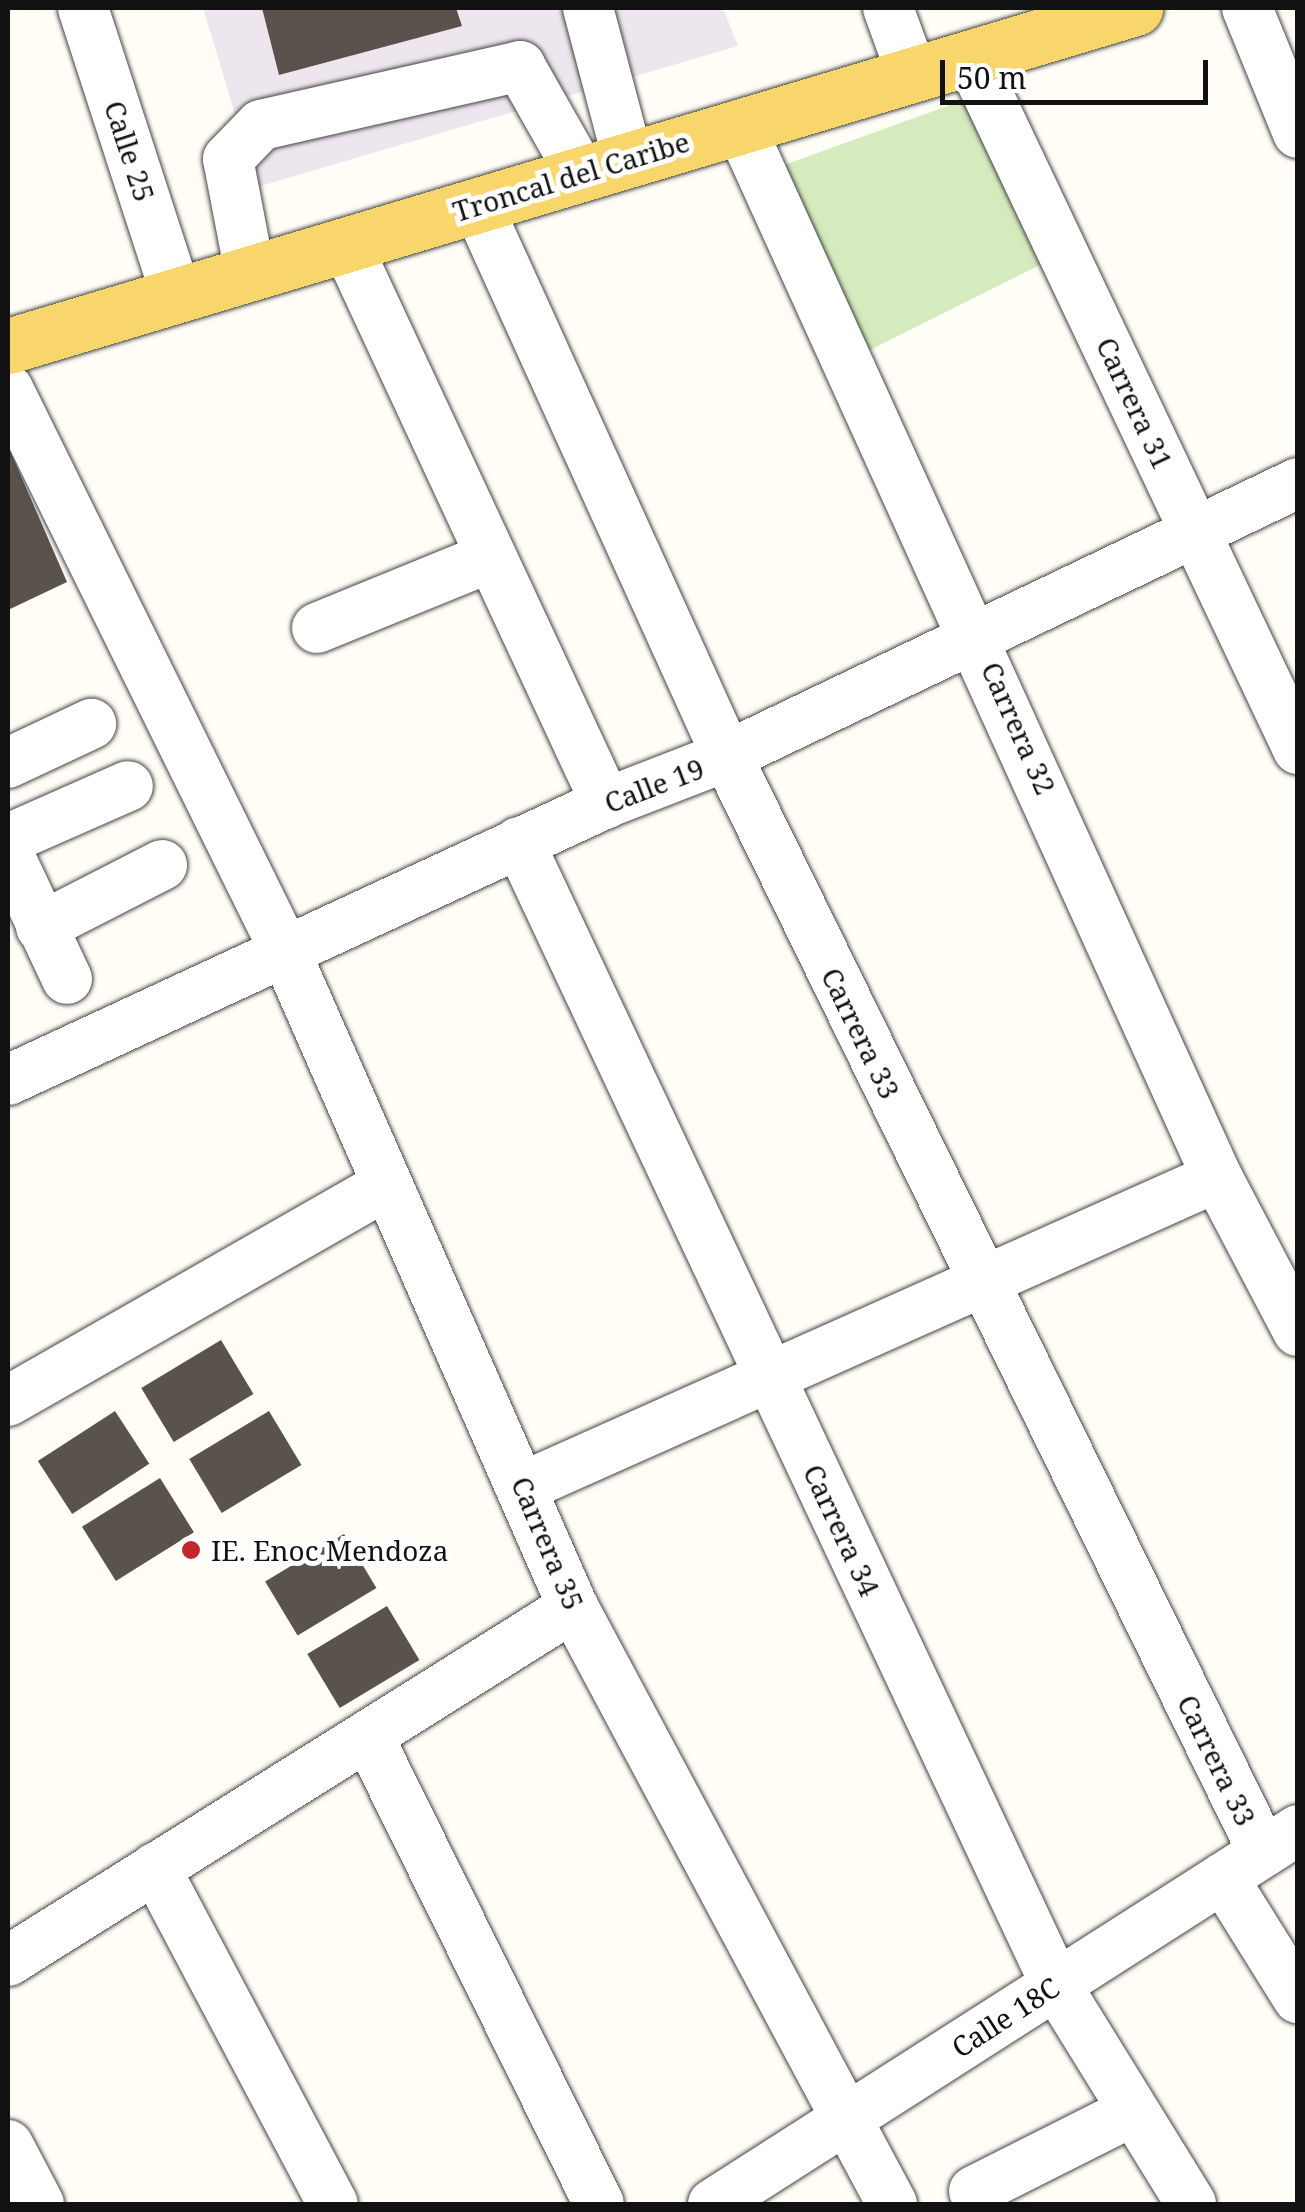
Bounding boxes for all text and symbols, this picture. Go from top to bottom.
scale bar [945,40,1212,102]
text: 50 m [957,57,1027,98]
street label: Calle 25 [98,96,162,206]
street label: Troncal del Caribe [449,124,693,228]
street label: Carrera 31 [1090,332,1180,474]
street label: Carrera 32 [975,657,1063,799]
street label: Calle 19 [599,751,709,819]
street label: Carrera 33 [815,962,907,1104]
street label: Carrera 34 [797,1459,887,1601]
street label: Carrera 35 [505,1471,591,1615]
place label: IE. Enoc Mendoza [211,1533,448,1567]
marker: IE. Enoc Mendoza [180,1539,202,1561]
street label: Carrera 33 [1171,1689,1263,1831]
street label: Calle 18C [945,1970,1065,2064]

